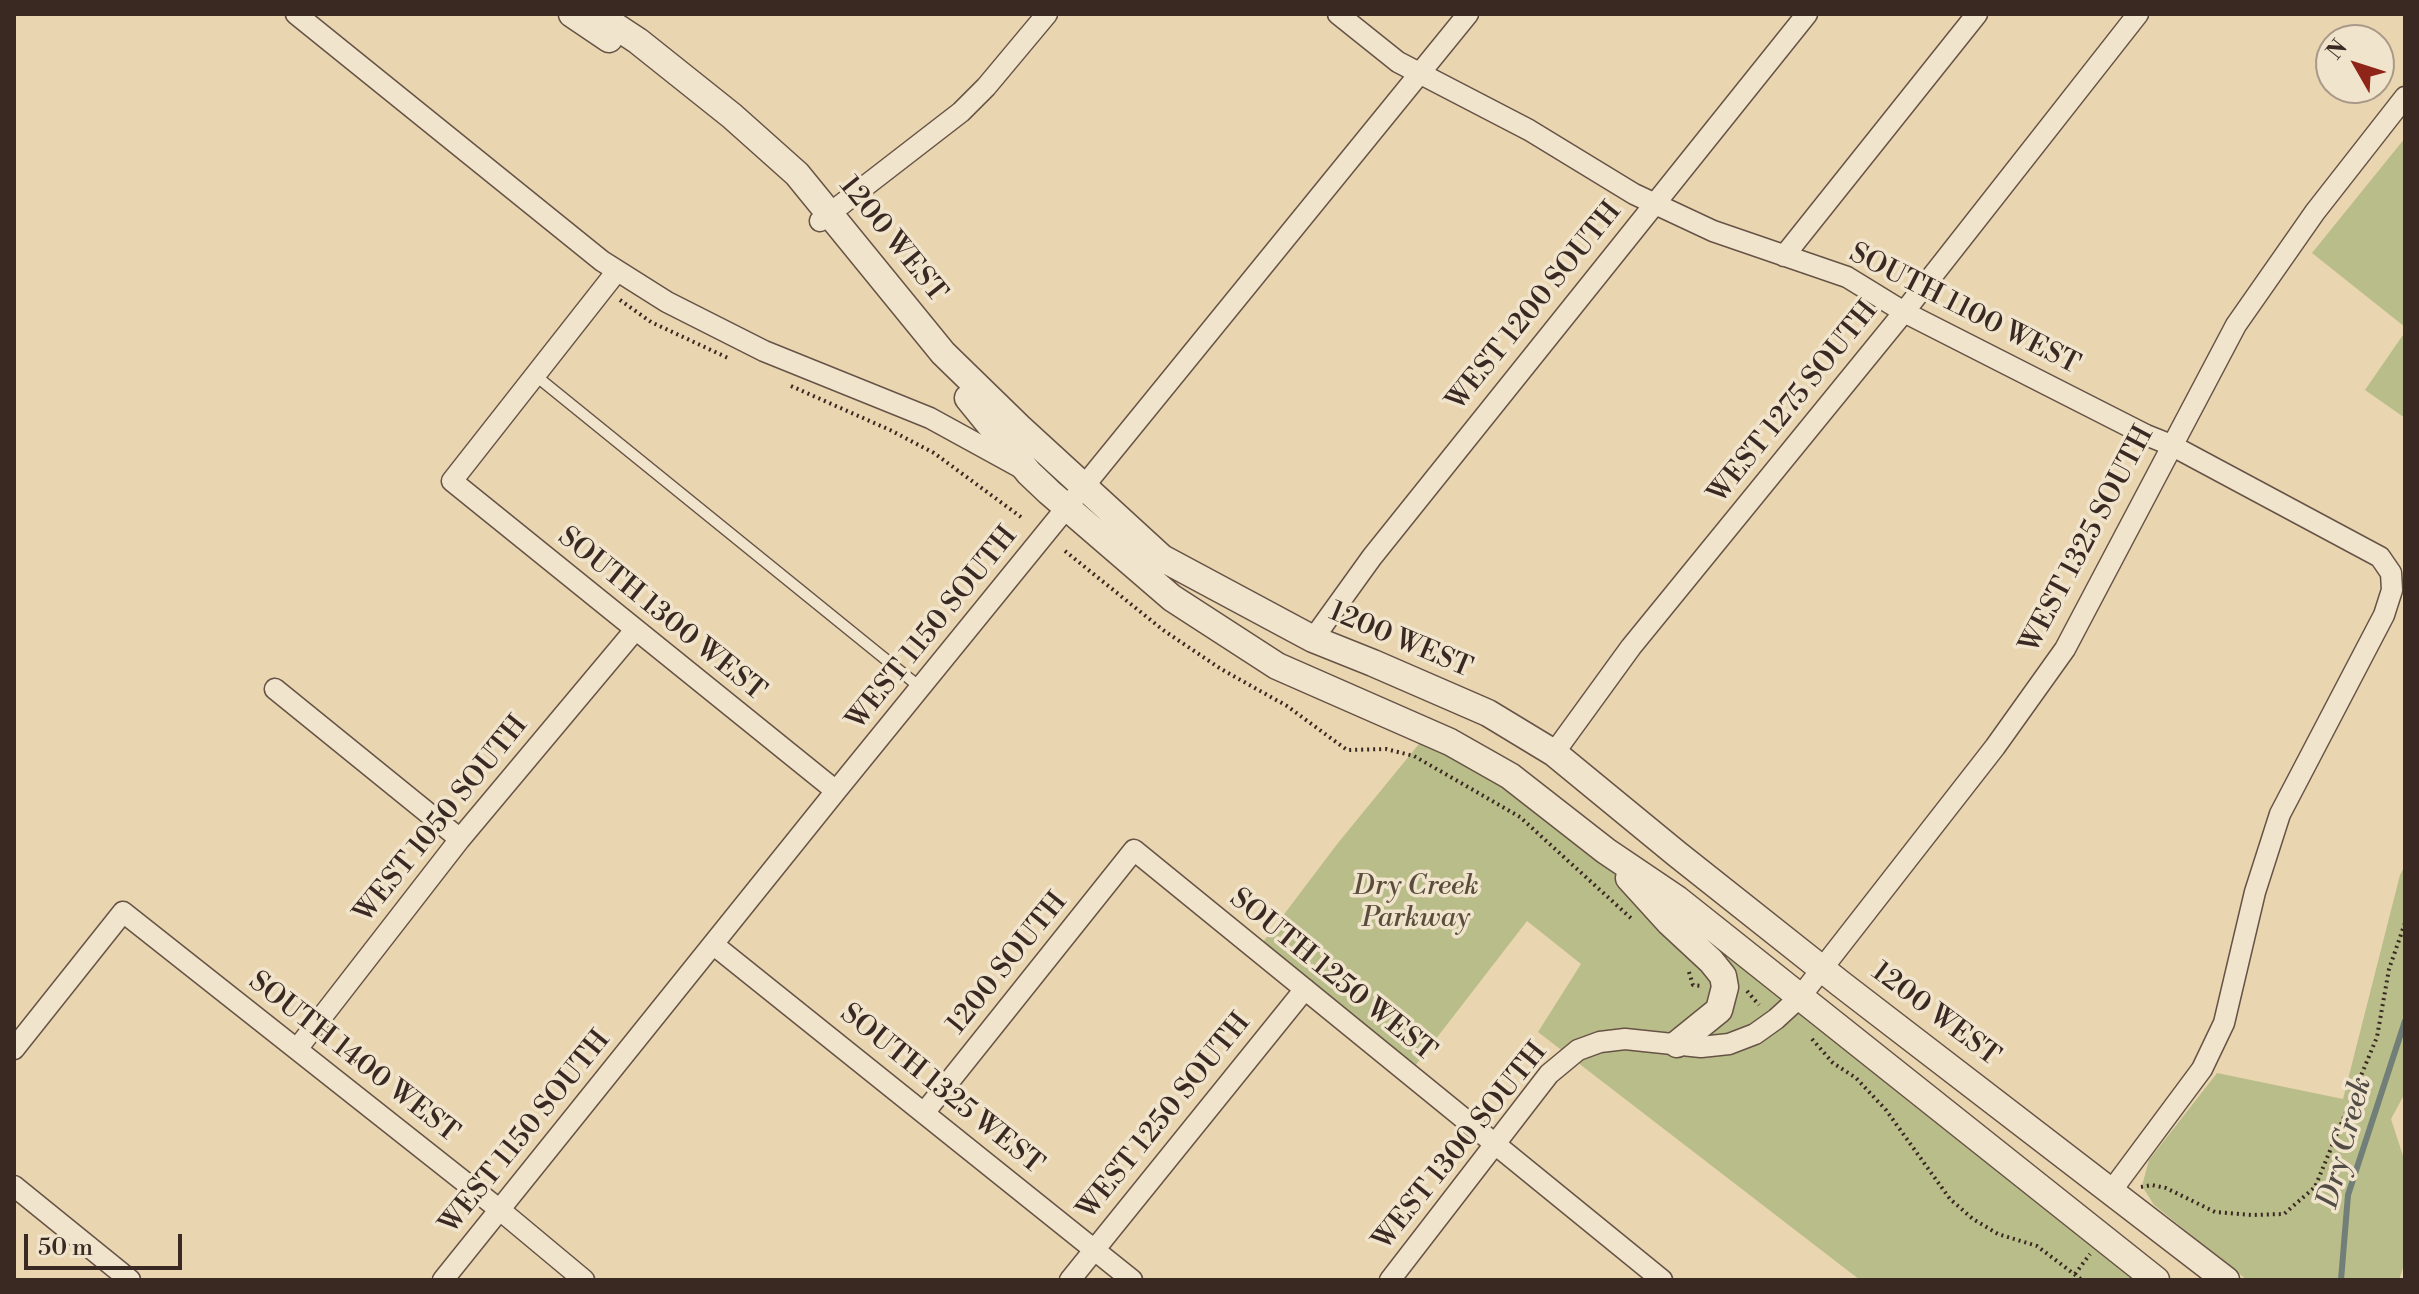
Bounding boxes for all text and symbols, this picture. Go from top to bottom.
north arrow [2315,24,2395,104]
text: N [2322,35,2353,65]
street label: 1200 WEST [831,170,953,310]
street label: WEST 1200 SOUTH [1441,196,1629,418]
street label: SOUTH 1100 WEST [1843,237,2085,383]
street label: WEST 1275 SOUTH [1702,295,1886,511]
street label: WEST 1325 SOUTH [2014,421,2162,659]
street label: SOUTH 1300 WEST [550,521,772,709]
street label: WEST 1150 SOUTH [841,521,1025,737]
street label: 1200 WEST [1324,596,1476,686]
street label: WEST 1050 SOUTH [348,710,536,930]
park label: Dry Creek Parkway [1353,870,1479,936]
street label: SOUTH 1250 WEST [1222,883,1442,1069]
street label: 1200 SOUTH [941,886,1075,1042]
street label: 1200 WEST [1864,956,2006,1074]
street label: SOUTH 1400 WEST [241,965,465,1151]
street label: SOUTH 1325 WEST [833,998,1049,1182]
street label: WEST 1250 SOUTH [1072,1007,1258,1227]
street label: WEST 1150 SOUTH [434,1025,618,1241]
street label: WEST 1300 SOUTH [1367,1036,1555,1258]
water label: Dry Creek [2311,1073,2381,1213]
scale bar [28,1218,186,1268]
text: 50 m [38,1233,93,1263]

